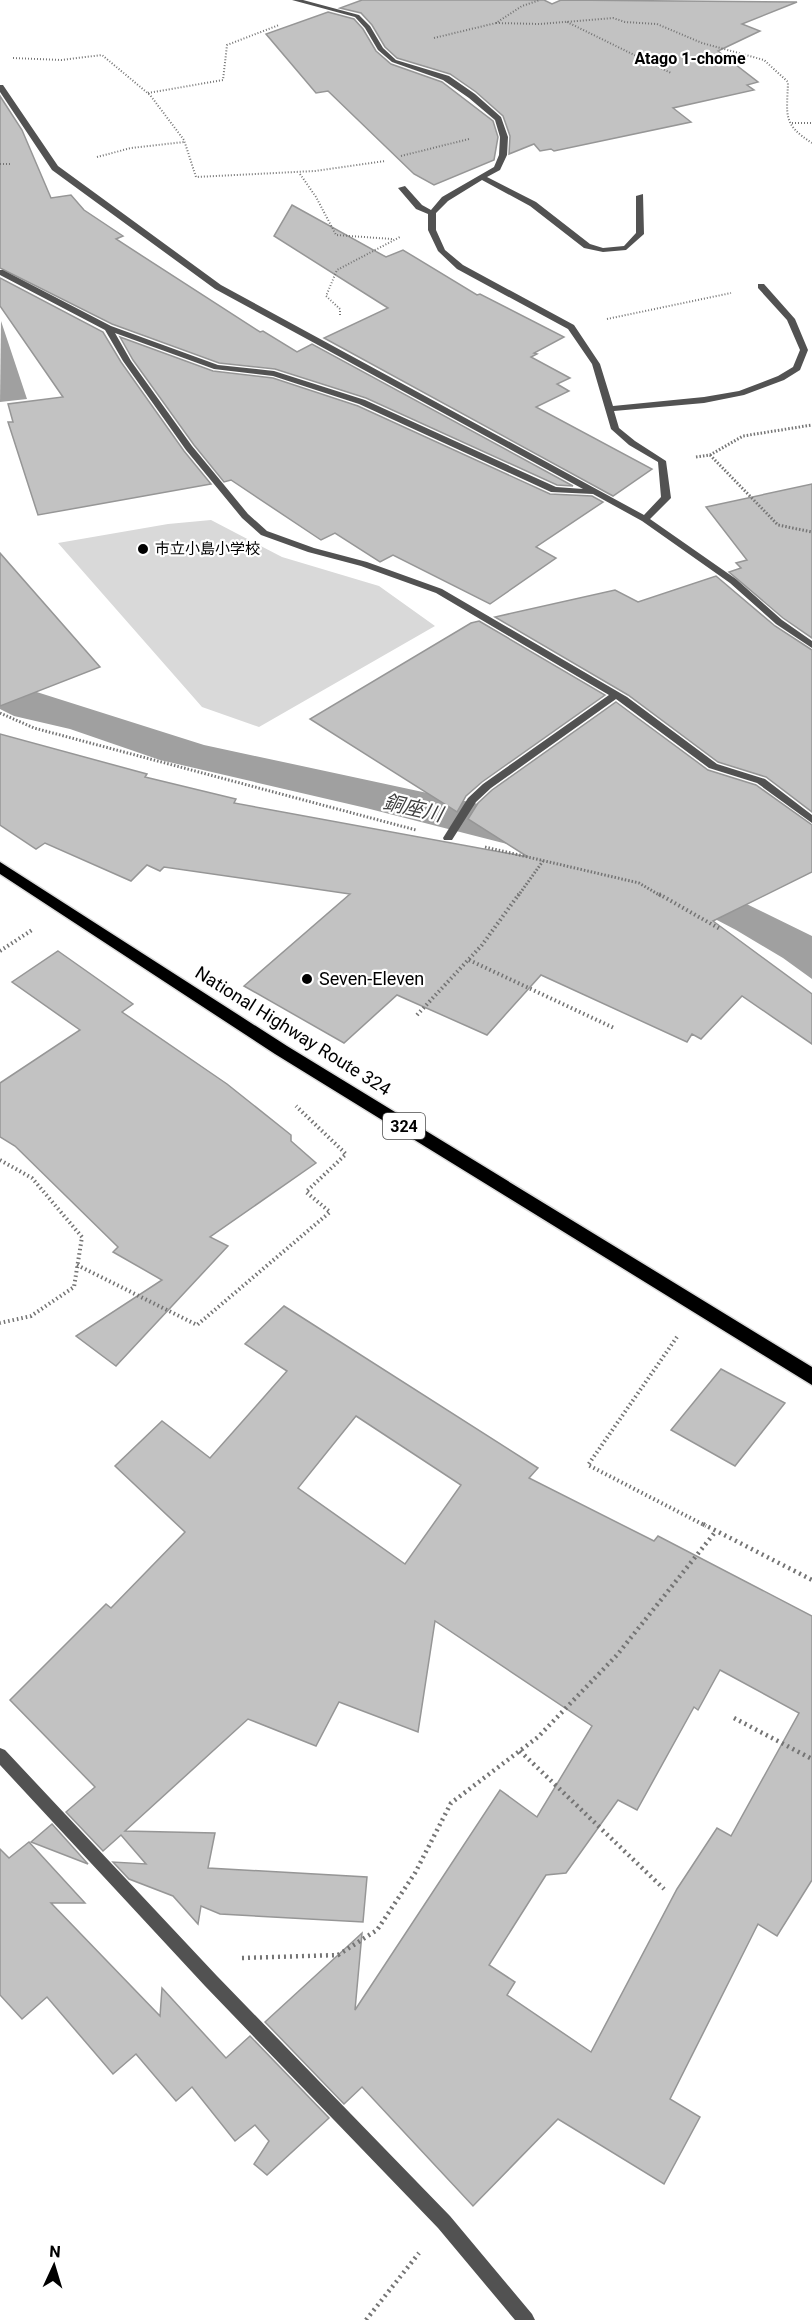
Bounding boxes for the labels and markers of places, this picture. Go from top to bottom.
place label: 市立小島小学校 [155,540,260,558]
marker: 市立小島小学校 [136,542,150,556]
place label: Seven-Eleven [319,968,424,989]
marker: Seven-Eleven [300,972,314,986]

